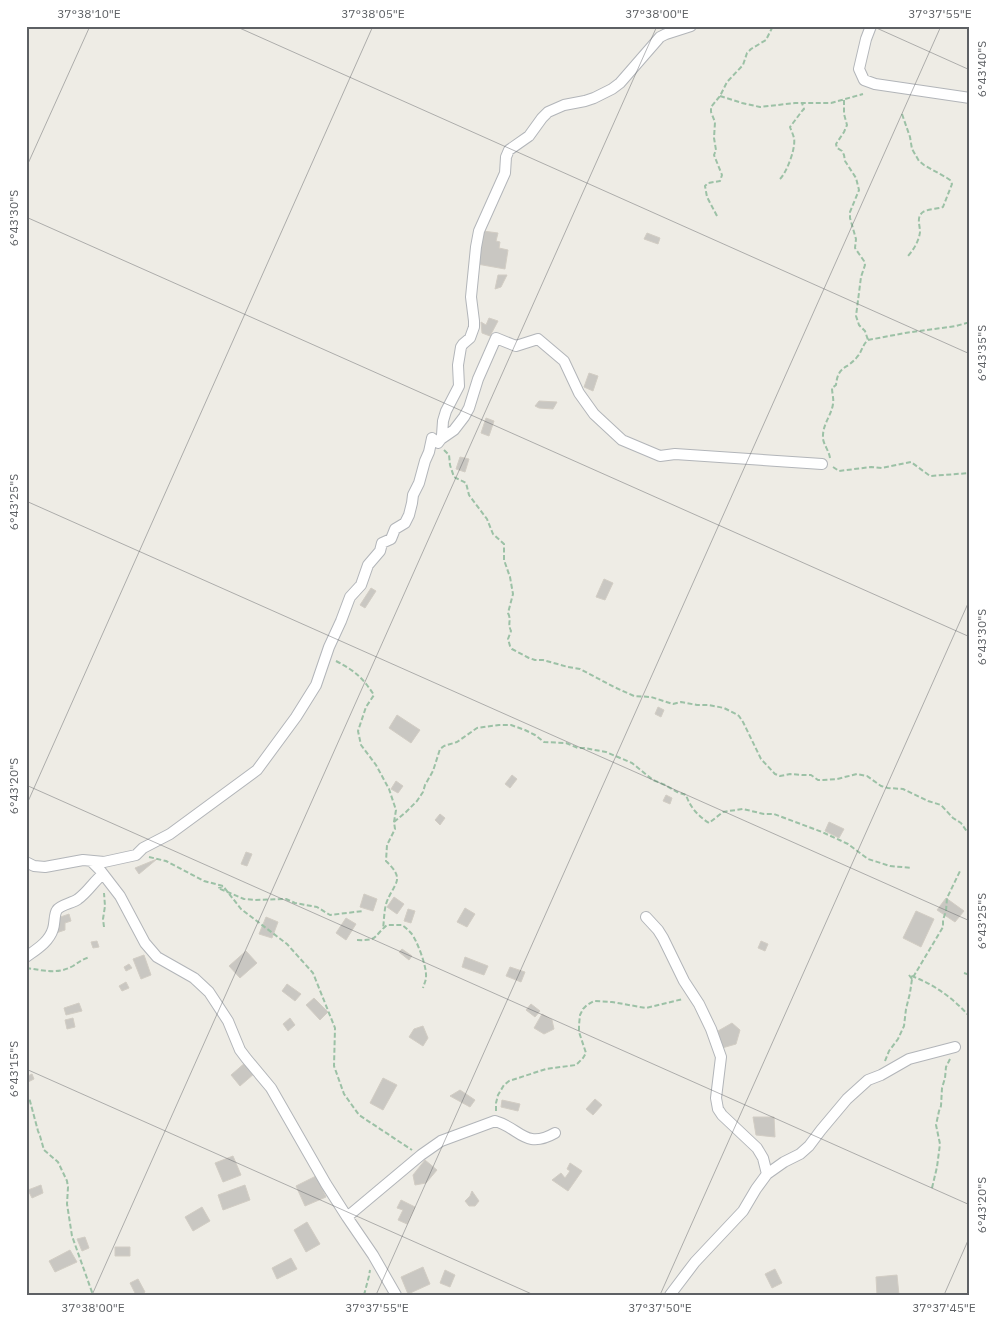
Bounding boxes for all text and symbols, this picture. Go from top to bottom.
text: 37°38'10"E [57,6,121,21]
text: 37°38'05"E [341,6,405,21]
text: 37°38'00"E [625,6,689,21]
text: 37°37'55"E [908,6,972,21]
text: 6°43'40"S [974,41,989,97]
text: 6°43'30"S [6,190,21,246]
text: 6°43'35"S [974,325,989,381]
text: 6°43'25"S [6,474,21,530]
text: 6°43'30"S [974,609,989,665]
text: 6°43'20"S [6,758,21,814]
text: 6°43'25"S [974,893,989,949]
text: 6°43'15"S [6,1041,21,1097]
text: 6°43'20"S [974,1177,989,1233]
text: 37°38'00"E [61,1300,125,1315]
text: 37°37'55"E [345,1300,409,1315]
text: 37°37'50"E [628,1300,692,1315]
text: 37°37'45"E [912,1300,976,1315]

